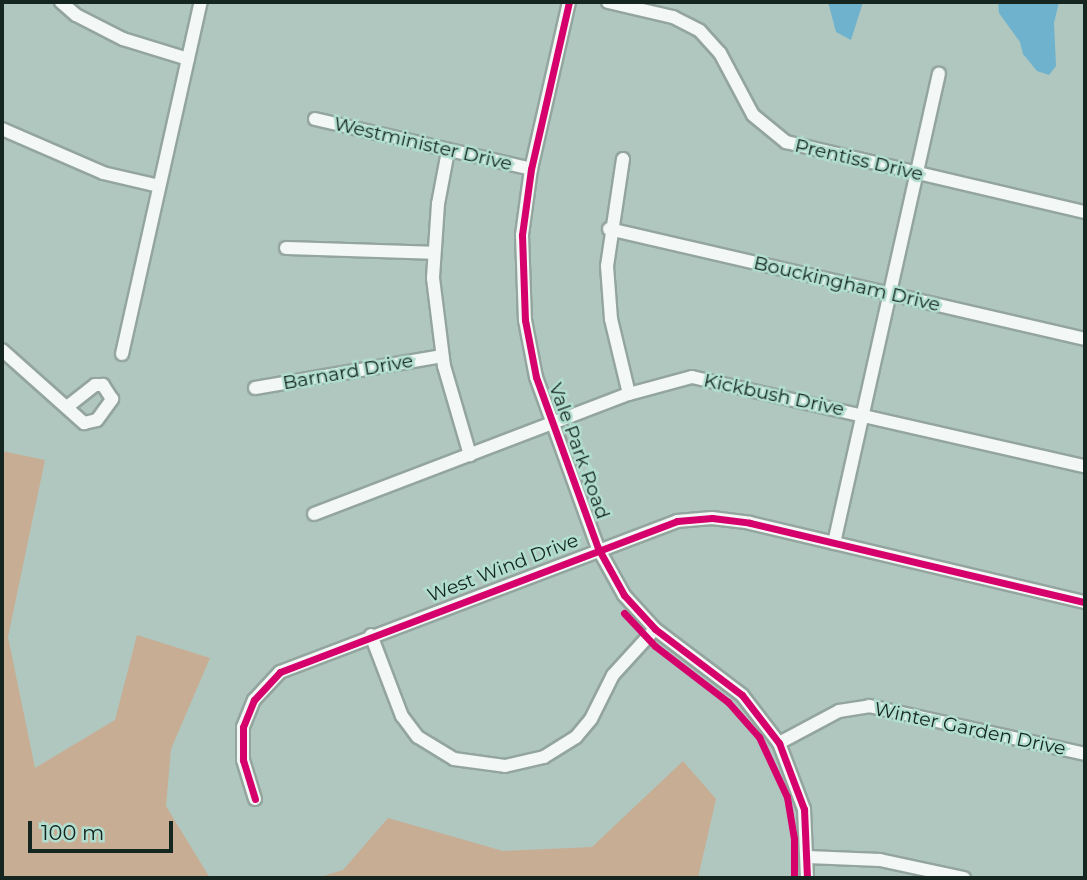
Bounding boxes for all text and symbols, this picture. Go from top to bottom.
street label: Westminister Drive [332,112,514,176]
street label: Prentiss Drive [793,134,925,186]
street label: Bouckingham Drive [751,251,943,317]
street label: Barnard Drive [281,349,415,395]
street label: Kickbush Drive [702,369,846,421]
street label: Vale Park Road [544,380,614,522]
street label: West Wind Drive [424,529,582,607]
street label: Winter Garden Drive [872,698,1068,760]
scale bar [32,806,177,850]
text: 100 m [41,820,104,845]

